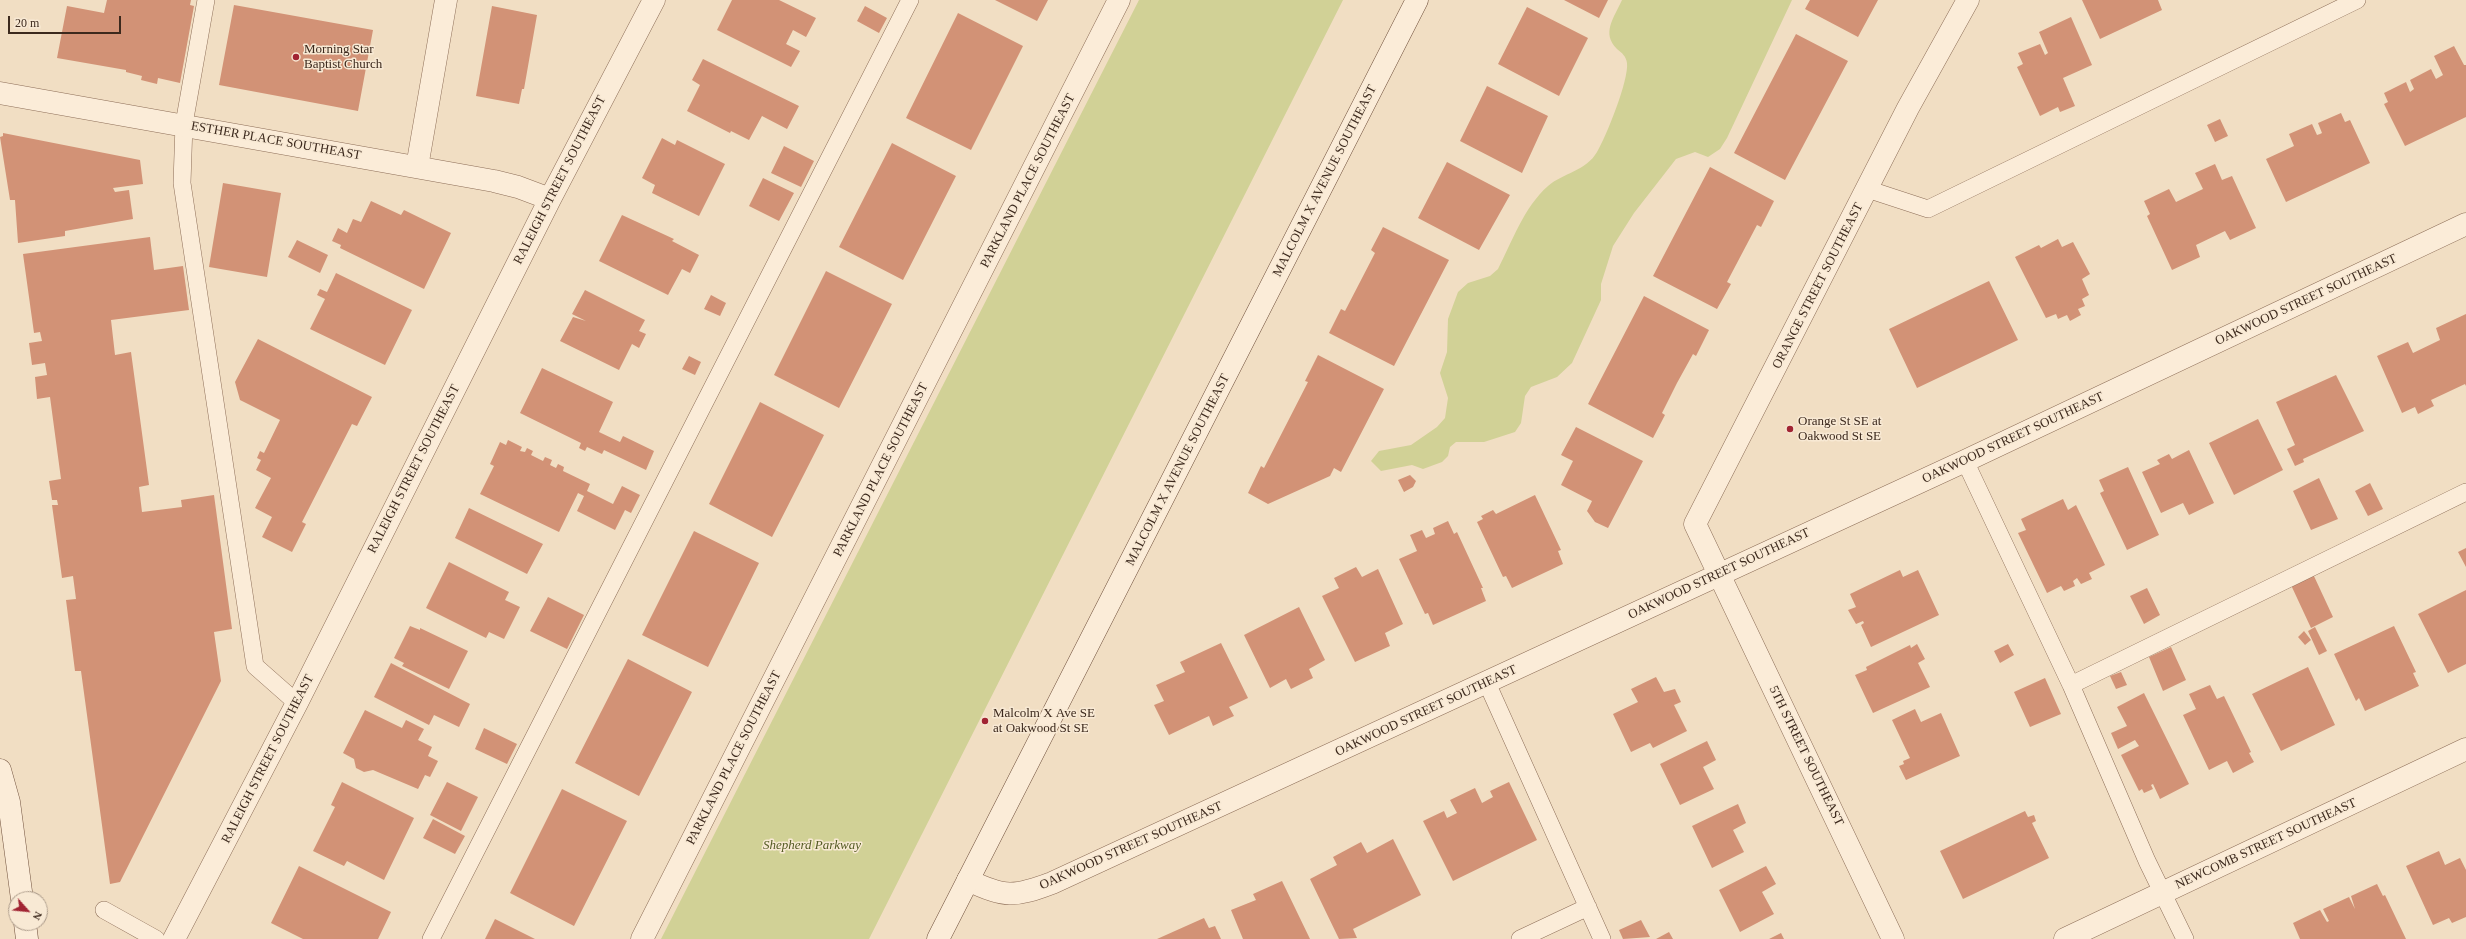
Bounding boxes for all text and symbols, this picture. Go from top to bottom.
scale bar [10,8,123,34]
text: 20 m [15,16,39,30]
place label: Morning Star Baptist Church [304,42,382,73]
marker: Morning Star Baptist Church [291,52,301,62]
street label: MALCOLM X AVENUE SOUTHEAST [1270,82,1380,280]
street label: PARKLAND PLACE SOUTHEAST [977,91,1079,271]
street label: RALEIGH STREET SOUTHEAST [511,93,609,267]
street label: ESTHER PLACE SOUTHEAST [190,118,362,164]
street label: ORANGE STREET SOUTHEAST [1769,200,1867,372]
street label: OAKWOOD STREET SOUTHEAST [2213,251,2399,349]
street label: MALCOLM X AVENUE SOUTHEAST [1123,371,1233,569]
street label: PARKLAND PLACE SOUTHEAST [830,380,932,560]
street label: RALEIGH STREET SOUTHEAST [365,382,463,556]
street label: OAKWOOD STREET SOUTHEAST [1920,389,2106,487]
place label: Orange St SE at Oakwood St SE [1798,414,1881,445]
marker: Orange St SE at Oakwood St SE [1785,424,1795,434]
street label: OAKWOOD STREET SOUTHEAST [1626,525,1812,623]
street label: OAKWOOD STREET SOUTHEAST [1333,662,1519,760]
street label: PARKLAND PLACE SOUTHEAST [683,668,785,848]
street label: RALEIGH STREET SOUTHEAST [219,672,317,846]
street label: 5TH STREET SOUTHEAST [1765,683,1847,829]
place label: Malcolm X Ave SE at Oakwood St SE [993,706,1095,737]
marker: Malcolm X Ave SE at Oakwood St SE [980,716,990,726]
street label: NEWCOMB STREET SOUTHEAST [2173,795,2359,893]
street label: OAKWOOD STREET SOUTHEAST [1037,798,1225,894]
park label: Shepherd Parkway [763,838,861,854]
north arrow [8,891,48,931]
text: N [31,910,45,922]

